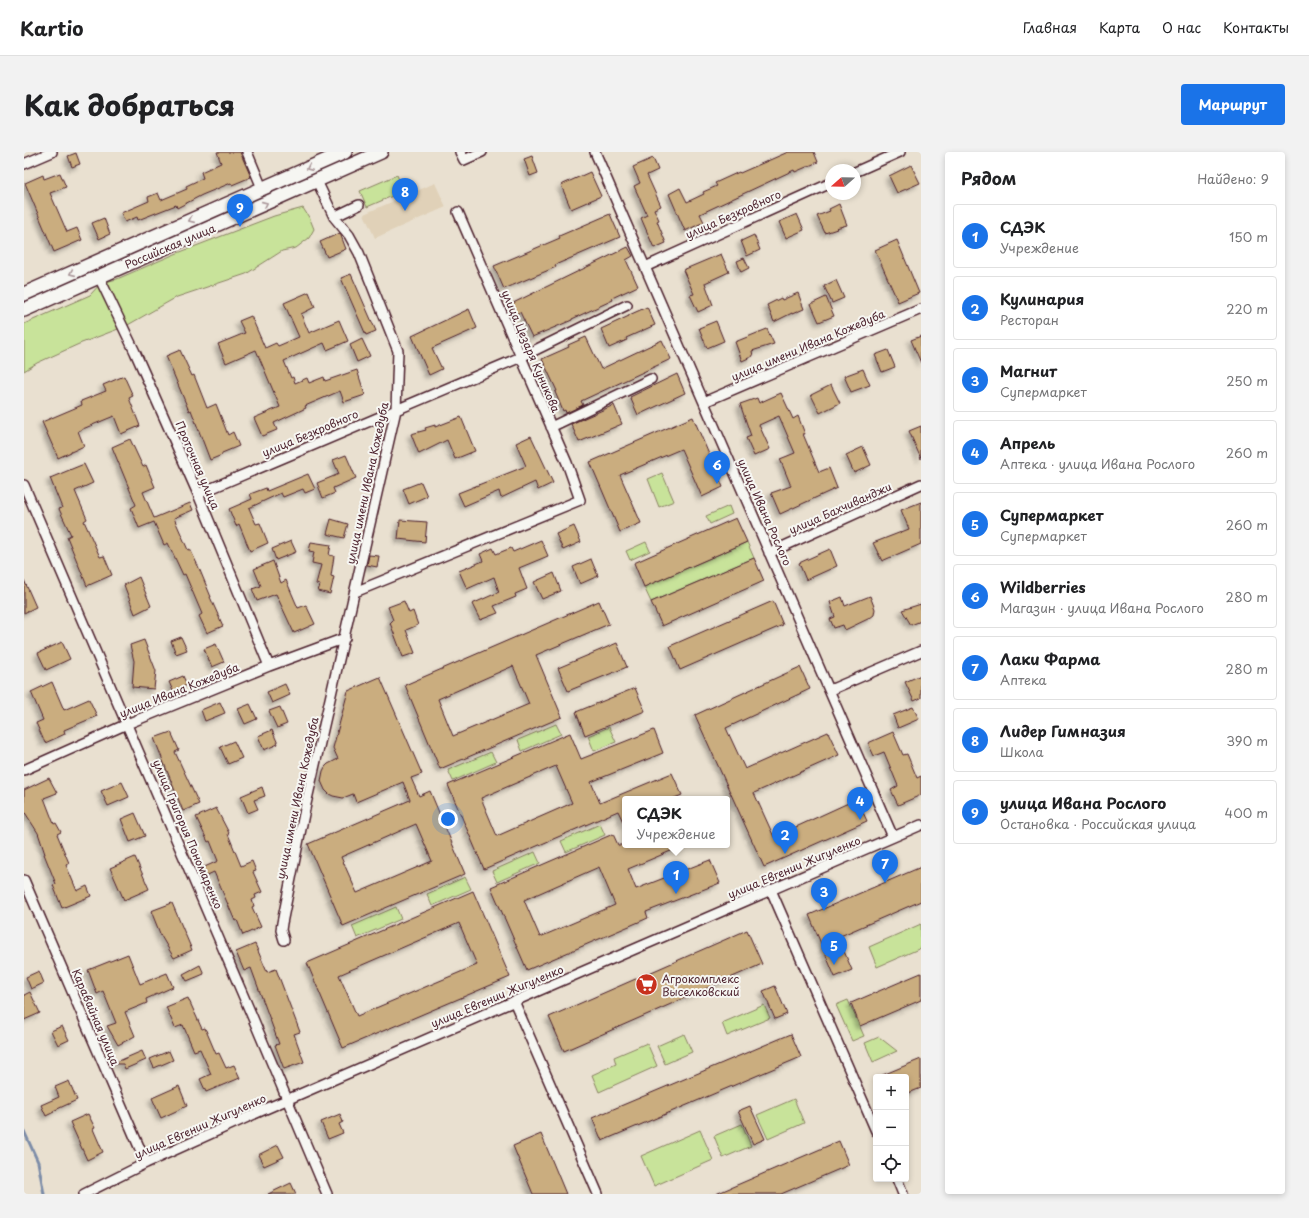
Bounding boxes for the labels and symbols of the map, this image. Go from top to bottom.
one-way arrow [306,163,314,171]
north arrow [825,164,861,200]
pin: 8 [392,178,418,211]
street label: улица Безкровного [682,185,784,243]
pin: 9 [227,194,253,227]
one-way arrow [260,201,268,209]
one-way arrow [187,216,194,224]
street label: Российская улица [122,219,218,273]
one-way arrow [68,268,76,276]
street label: улица Цезаря Куникова [497,287,565,415]
street label: улица имени Ивана Кожедуба [729,305,888,385]
street label: улица имени Ивана Кожедуба [341,400,393,566]
street label: улица Безкровного [259,405,361,461]
street label: Проточная улица [172,418,224,512]
pin: 6 [704,451,730,484]
street label: улица Ивана Рослого [734,456,796,568]
street label: улица Бахчиванджи [786,478,894,538]
street label: улица Ивана Кожедуба [117,658,241,722]
street label: улица имени Ивана Кожедуба [271,715,323,881]
street label: улица Григория Пономаренко [149,757,227,911]
pin: 4 [847,787,873,820]
your location [438,809,458,829]
pin: 2 [772,821,798,854]
street label: улица Евгении Жигуленко [725,831,863,903]
pin: 7 [872,850,898,883]
pin: 1 [663,861,689,894]
pin: 3 [811,878,837,911]
pin: 5 [821,932,847,965]
street label: улица Евгении Жигуленко [428,960,566,1032]
street label: Каравайная улица [68,966,124,1068]
place label: Агрокомплекс Выселковский [662,970,740,1000]
supermarket icon: Агрокомплекс Выселковский [634,971,660,997]
street label: улица Евгении Жигуленко [131,1089,269,1163]

